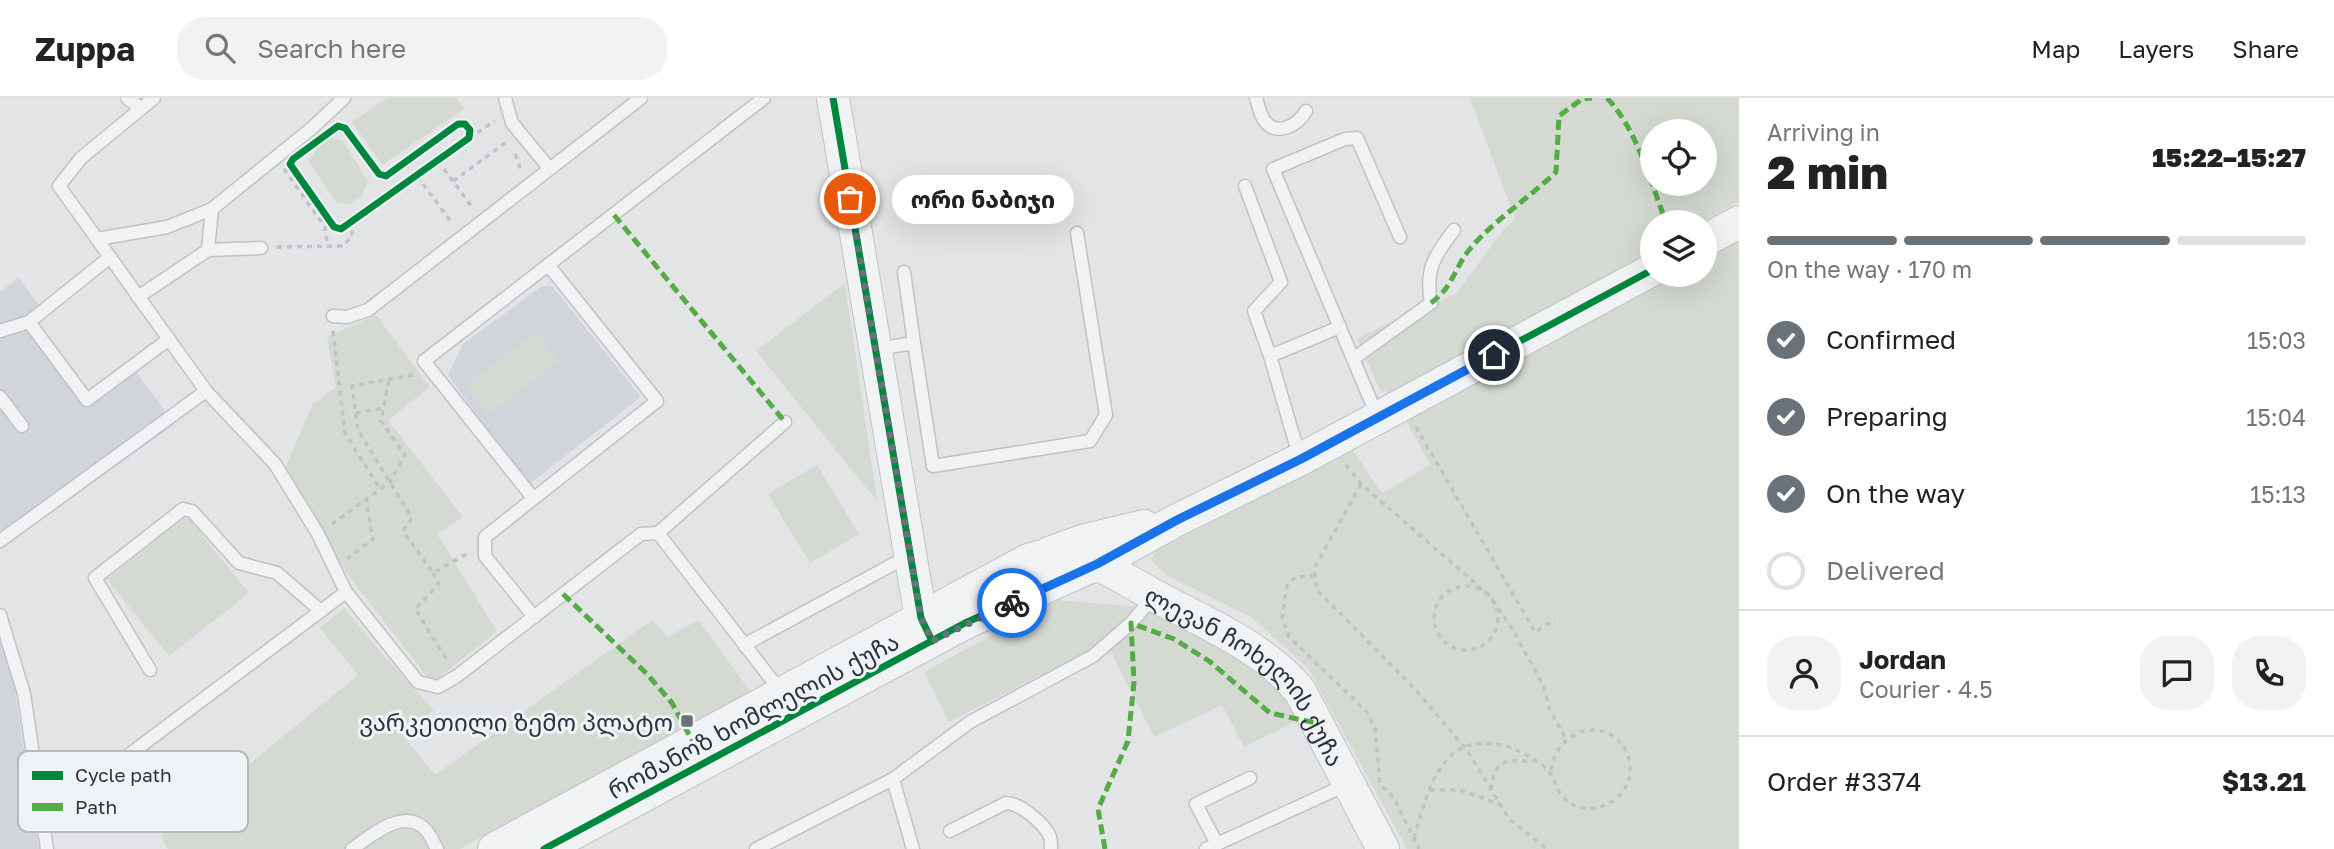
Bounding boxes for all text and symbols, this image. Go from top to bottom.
search box [177,17,667,80]
text: Zuppa [35,29,135,68]
icon: search [201,29,239,67]
text: Search here [257,33,406,64]
text: Map [2031,34,2080,63]
text: Layers [2118,34,2194,63]
text: Share [2232,34,2299,63]
text: Arriving in [1767,118,1880,146]
map controls [1640,119,1717,287]
button: locate [1640,119,1717,196]
text: 15:22–15:27 [2152,142,2306,173]
text: 2 min [1767,144,1888,199]
pin [820,169,880,229]
callout: ორი ნაბიჯი [892,174,1074,224]
icon: bag [831,180,869,218]
text: ორი ნაბიჯი [911,185,1055,213]
button: layers [1640,210,1717,287]
text: On the way · 170 m [1767,255,1972,283]
icon: check [1767,321,1805,359]
text: Confirmed [1826,324,1956,355]
pin [1464,325,1524,385]
text: 15:03 [2247,326,2306,354]
icon: home [1475,336,1513,374]
icon: check [1767,398,1805,436]
text: Preparing [1826,401,1948,432]
text: 15:04 [2246,403,2306,431]
icon: check [1767,475,1805,513]
text: On the way [1826,478,1965,509]
text: 15:13 [2250,480,2306,508]
text: Delivered [1826,555,1945,586]
courier [977,568,1047,638]
street label: ლევან ჩოხელის ქუჩა [1140,579,1351,771]
icon: bike [993,584,1031,622]
street label: რომანოზ ხომლელის ქუჩა [602,626,904,805]
button: person [1767,636,1841,710]
button: chat [2140,636,2214,710]
button: phone [2232,636,2306,710]
text: Jordan [1859,644,1946,675]
text: Courier · 4.5 [1859,675,1992,703]
place label: ვარკეთილი ზემო პლატო [359,707,673,737]
marker: ვარკეთილი ზემო პლატო [679,713,695,729]
legend [18,751,248,832]
text: Cycle path [75,763,172,786]
text: Order #3374 [1767,766,1922,797]
text: $13.21 [2222,766,2306,797]
text: Path [75,795,117,818]

